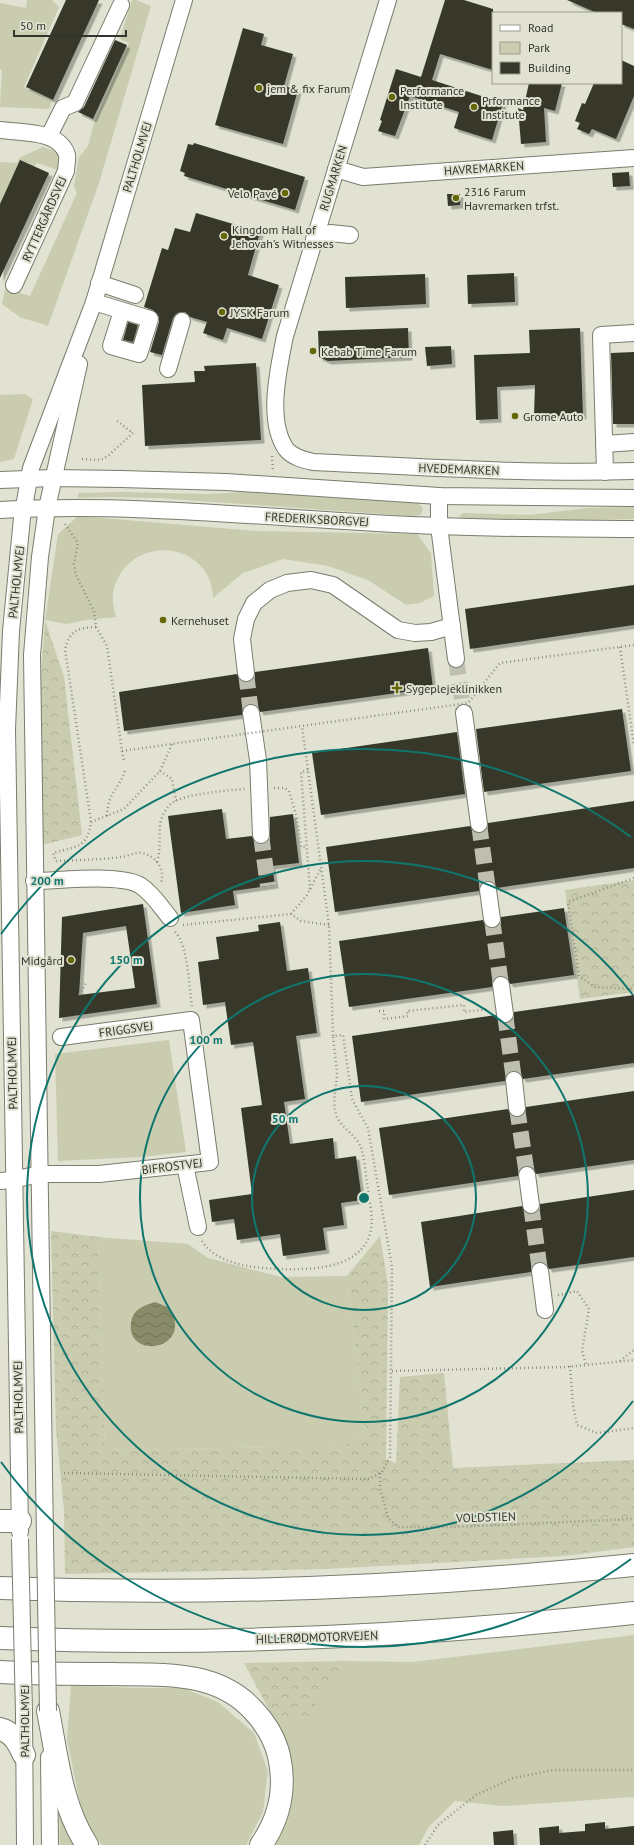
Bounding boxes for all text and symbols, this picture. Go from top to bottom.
scale bar [14,12,126,38]
legend [492,12,622,84]
text: 50 m [20,18,46,33]
text: Road [528,20,553,35]
text: Park [528,40,550,55]
text: Building [528,60,571,75]
place label: jem & fix Farum [267,81,350,96]
marker: jem & fix Farum [254,83,264,93]
place label: Performance Institute [400,83,464,112]
marker: Performance Institute [387,92,397,102]
place label: Prformance Institute [482,93,540,122]
marker: Prformance Institute [469,102,479,112]
street label: PALTHOLMVEJ [119,120,155,194]
street label: RUGMARKEN [316,143,350,213]
street label: HAVREMARKEN [443,158,525,178]
street label: RYTTERGÅRDSVEJ [18,174,70,264]
place label: 2316 Farum Havremarken trfst. [464,184,559,213]
place label: Velo Pavé [227,186,277,201]
marker: Velo Pavé [280,188,290,198]
marker: 2316 Farum Havremarken trfst. [451,193,461,203]
place label: Kingdom Hall of Jehovah's Witnesses [231,222,334,251]
marker: Kingdom Hall of Jehovah's Witnesses [219,231,229,241]
place label: JYSK Farum [229,305,289,320]
marker: JYSK Farum [217,307,227,317]
place label: Kebab Time Farum [321,344,417,359]
marker: Kebab Time Farum [308,346,318,356]
place label: Grome Auto [523,409,583,424]
marker: Grome Auto [510,411,520,421]
street label: HVEDEMARKEN [418,460,500,478]
street label: FREDERIKSBORGVEJ [265,509,369,529]
street label: PALTHOLMVEJ [5,545,27,619]
place label: Kernehuset [171,613,229,628]
marker: Kernehuset [158,615,168,625]
place label: Sygeplejeklinikken [406,681,502,696]
marker: Sygeplejeklinikken [391,682,403,694]
text: 200 m [30,873,64,888]
text: 150 m [109,952,143,967]
place label: Midgård [21,953,63,968]
marker: Midgård [66,955,76,965]
street label: FRIGGSVEJ [98,1018,154,1040]
text: 100 m [189,1032,223,1047]
street label: PALTHOLMVEJ [4,1036,20,1110]
text: 50 m [272,1111,298,1126]
street label: BIFROSTVEJ [141,1155,203,1177]
centre of rings [357,1191,371,1205]
street label: PALTHOLMVEJ [10,1360,26,1434]
street label: VOLDSTIEN [455,1508,516,1526]
street label: HILLERØDMOTORVEJEN [256,1627,378,1647]
street label: PALTHOLMVEJ [17,1684,32,1758]

